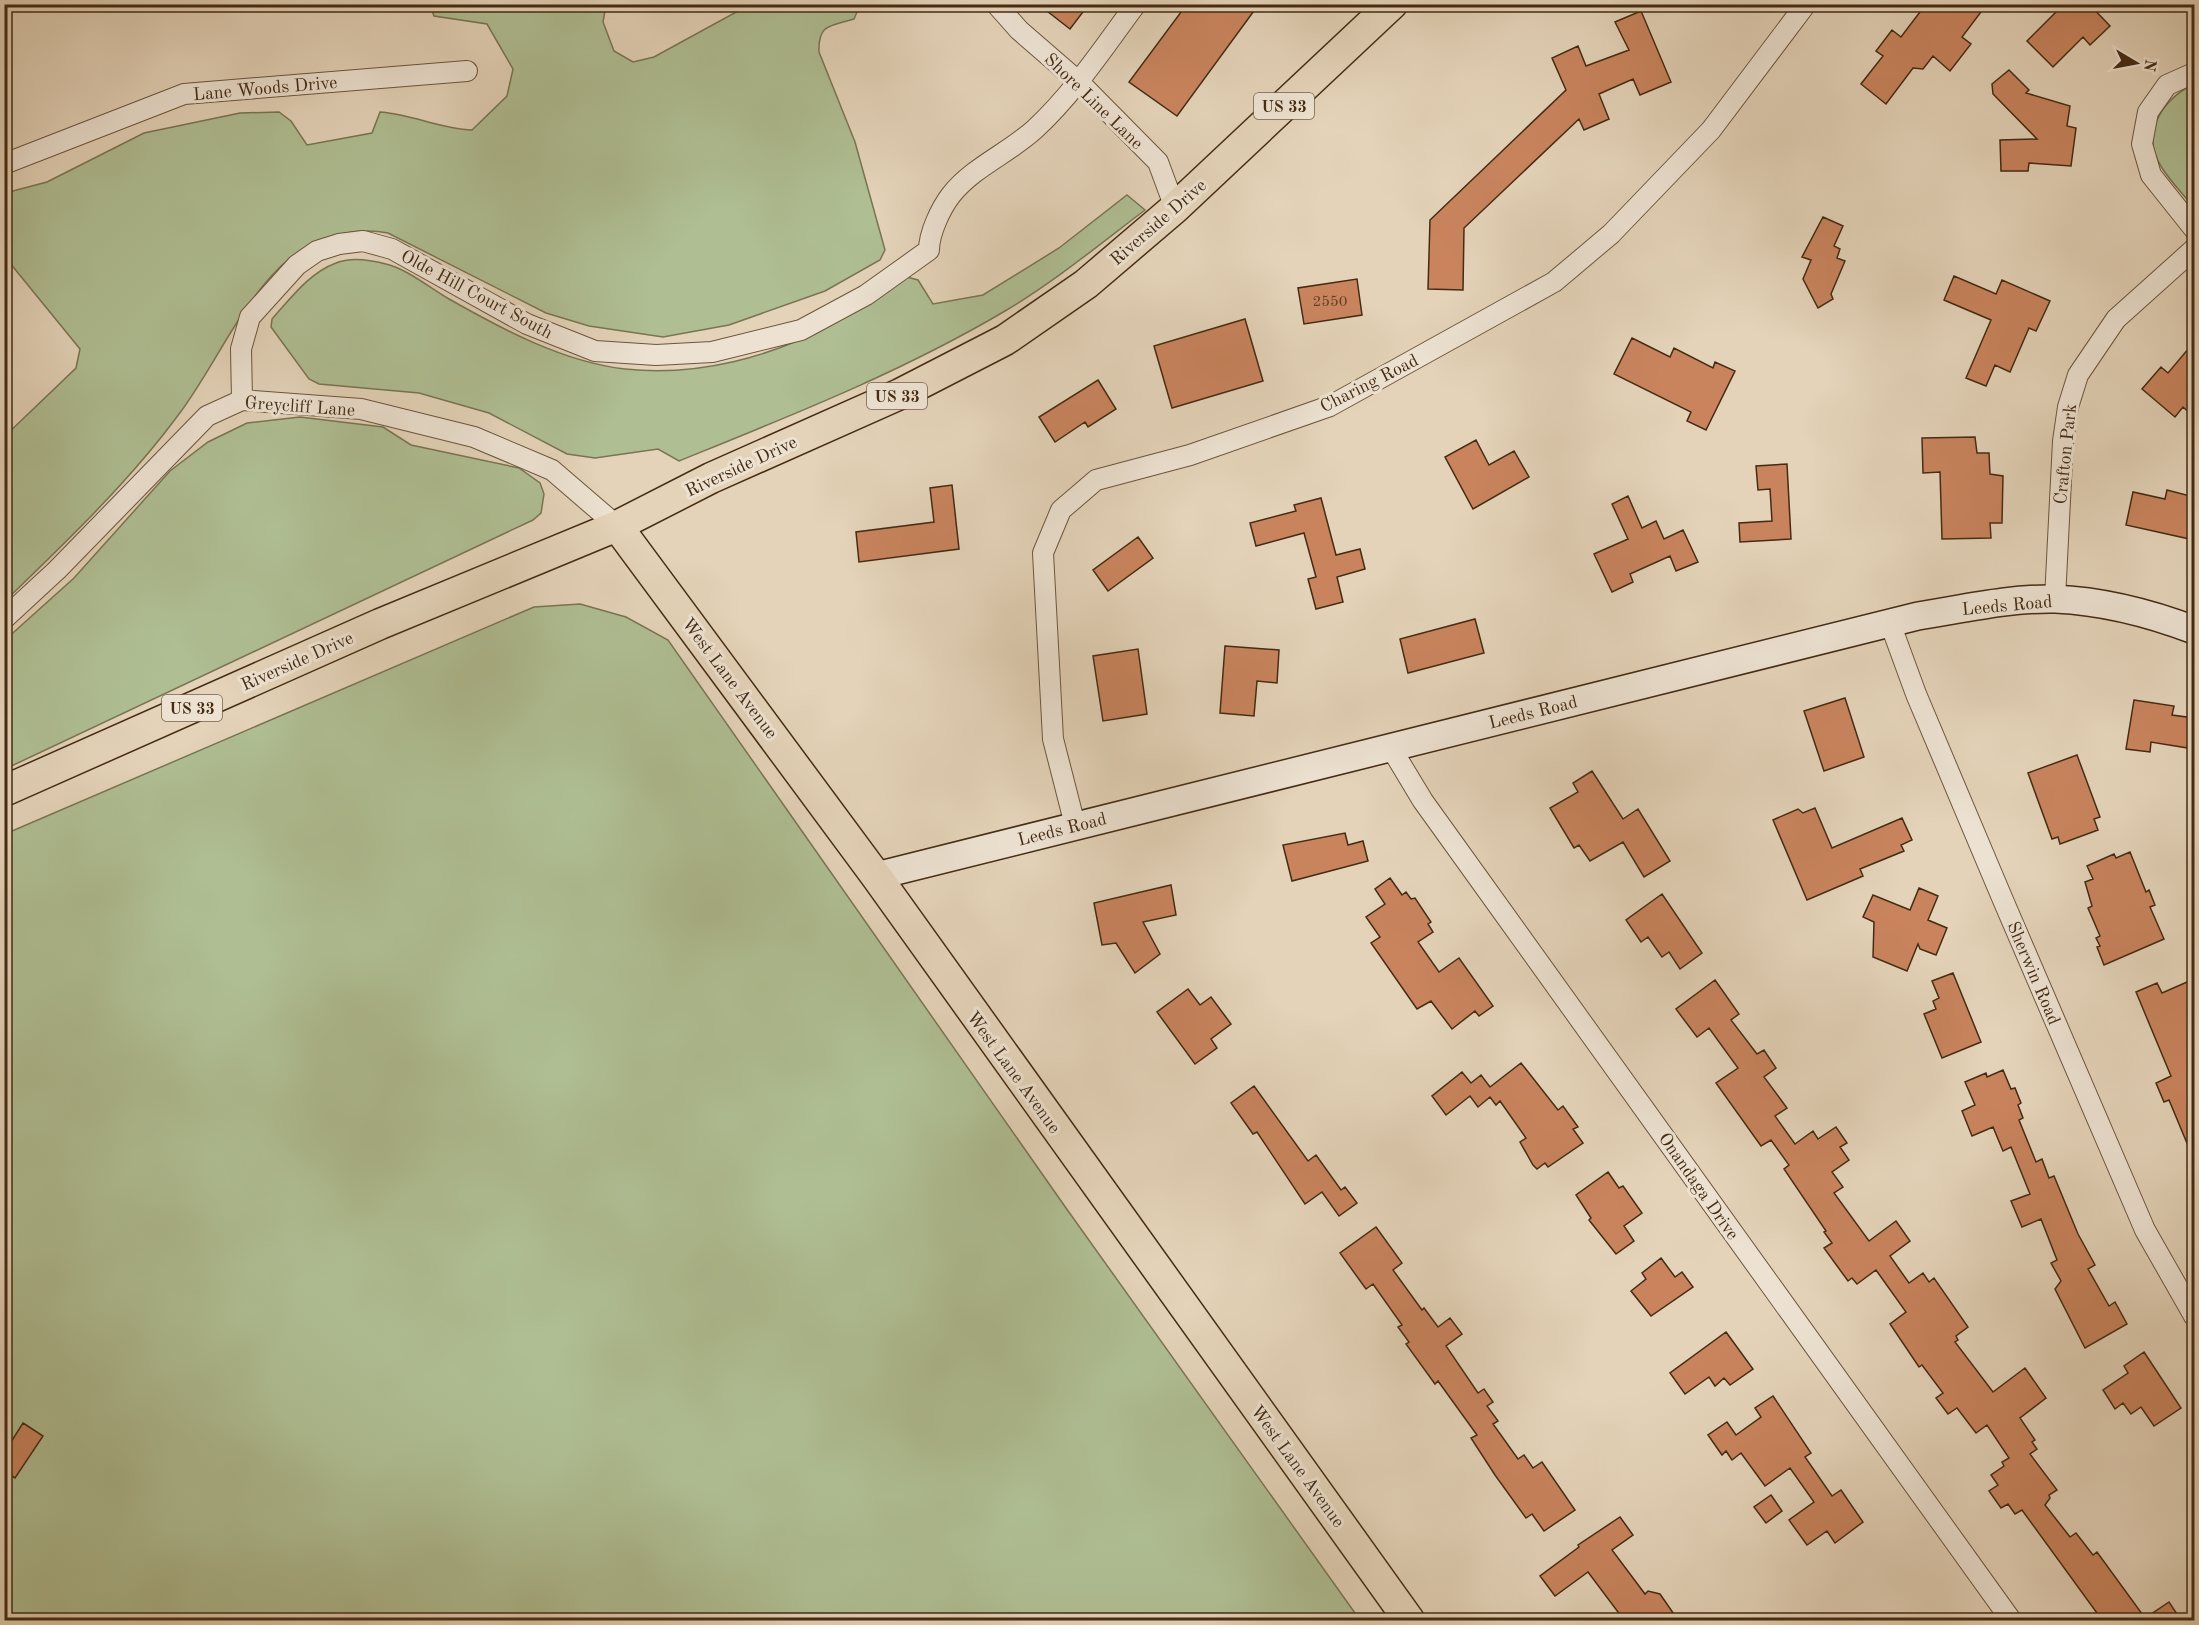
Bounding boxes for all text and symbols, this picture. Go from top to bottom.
north arrow [2106,33,2166,93]
street label: Shore Line Lane [1040,50,1146,153]
text: N [2140,58,2158,73]
street label: Lane Woods Drive [192,74,338,104]
road number: US 33 [1254,93,1314,119]
street label: Riverside Drive [1107,176,1210,269]
street label: Olde Hill Court South [398,247,556,343]
house number: 2550 [1313,295,1347,310]
street label: Charing Road [1317,351,1421,416]
road number: US 33 [867,383,927,409]
street label: Greycliff Lane [244,394,356,420]
street label: Crafton Park [2052,403,2080,505]
street label: Riverside Drive [683,433,800,501]
street label: Leeds Road [1961,593,2053,619]
street label: West Lane Avenue [678,615,780,742]
street label: Riverside Drive [239,629,356,695]
street label: Leeds Road [1487,693,1580,733]
road number: US 33 [162,695,222,721]
street label: Leeds Road [1016,810,1109,850]
street label: Sherwin Road [2003,919,2063,1028]
street label: West Lane Avenue [963,1008,1063,1137]
street label: Onandaga Drive [1655,1130,1742,1243]
street label: West Lane Avenue [1247,1402,1347,1531]

